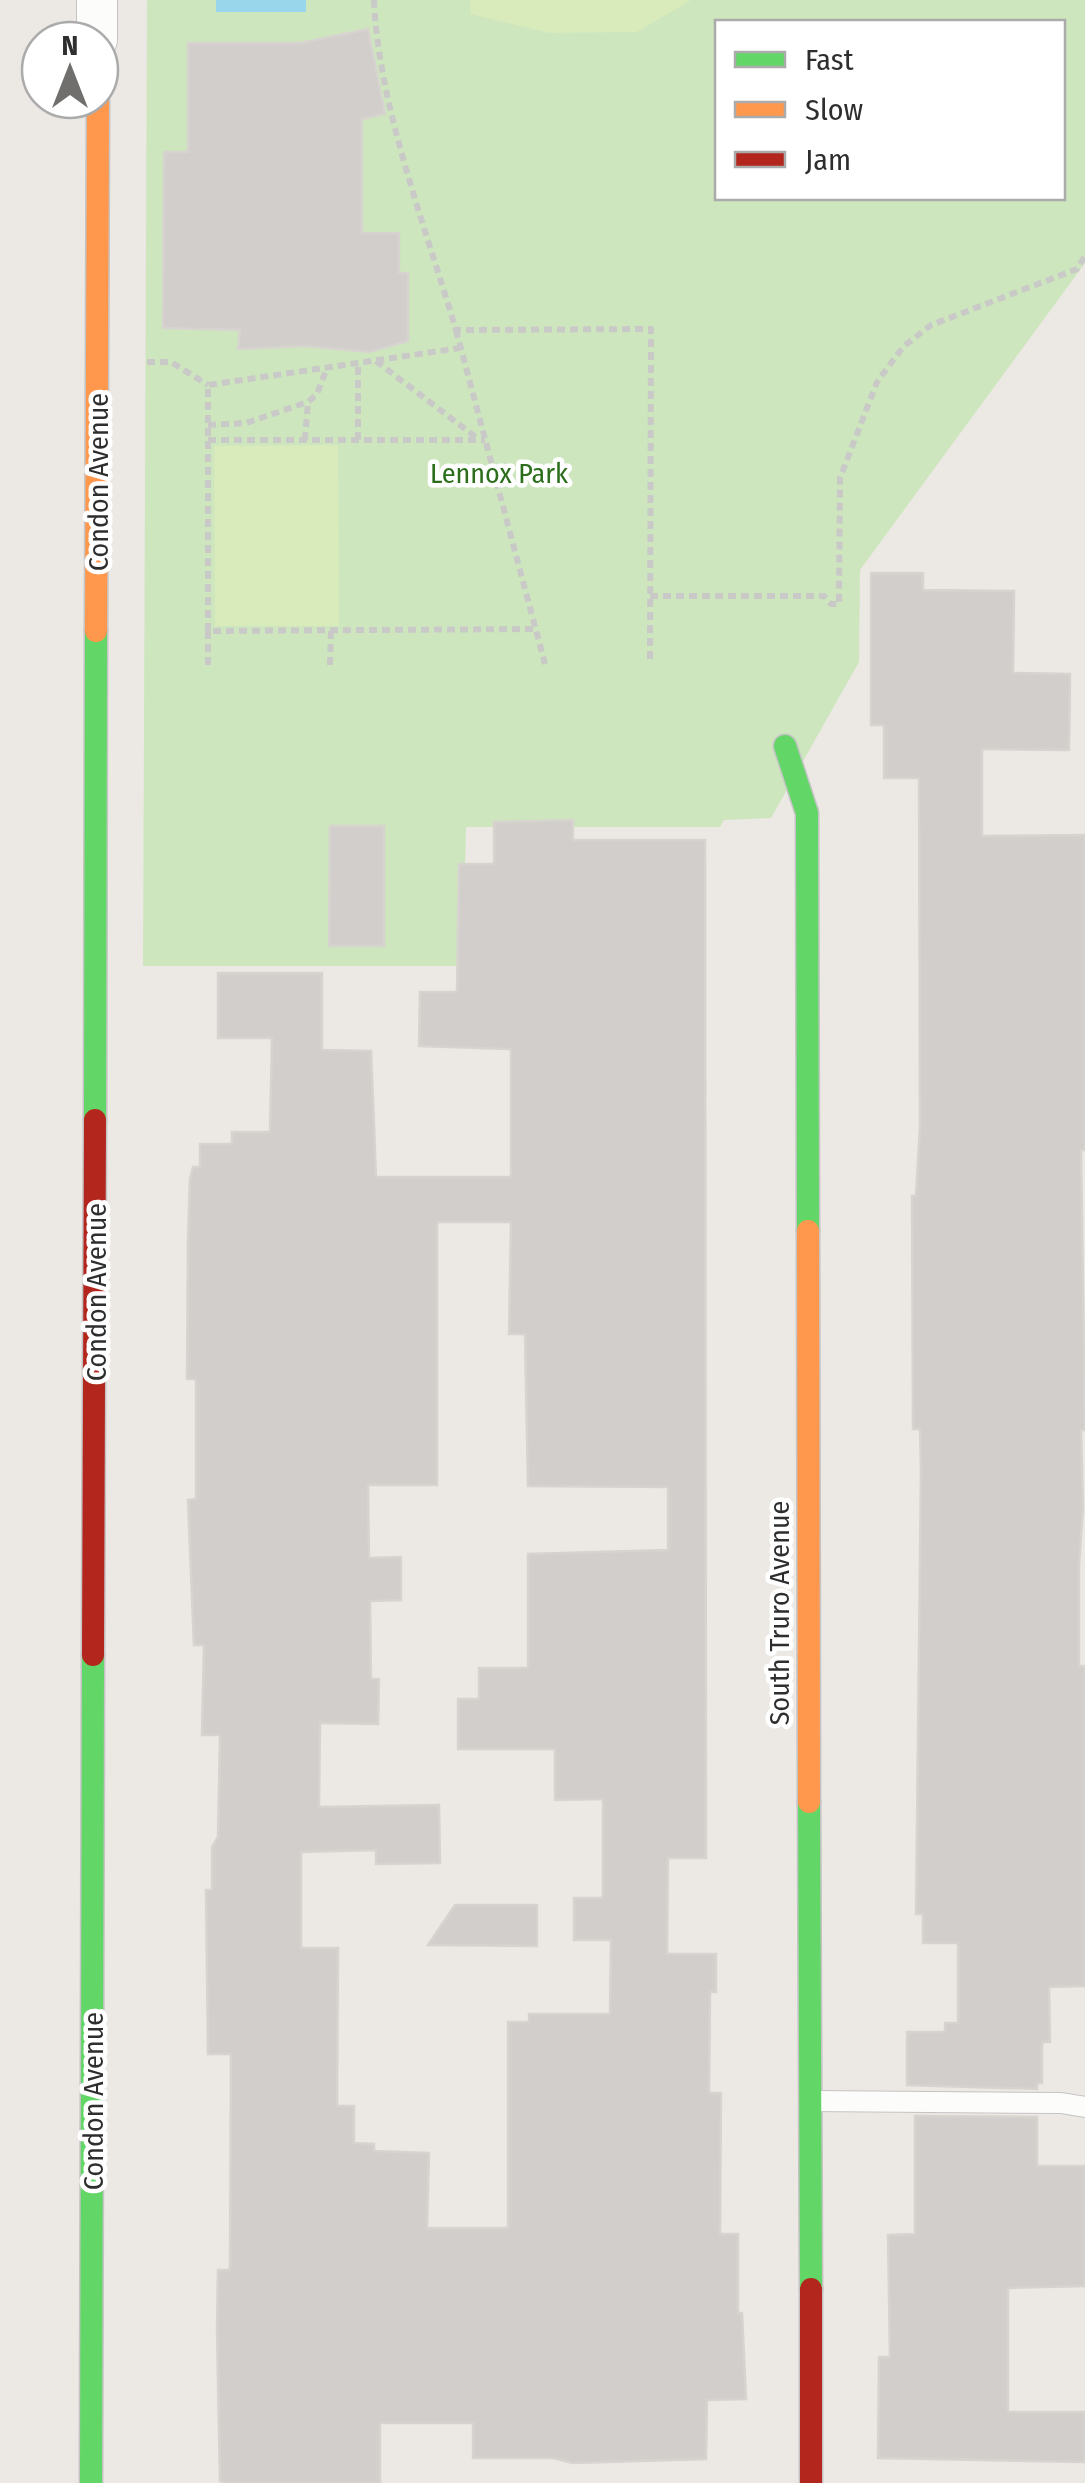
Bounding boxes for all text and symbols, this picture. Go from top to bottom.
north arrow [20,20,120,120]
legend [715,20,1065,200]
text: N [62,29,78,62]
text: Fast [805,42,854,78]
text: Slow [805,92,863,128]
text: Jam [805,142,851,178]
street label: Condon Avenue [82,393,115,571]
park label: Lennox Park [430,457,569,490]
street label: Condon Avenue [80,1203,113,1381]
street label: South Truro Avenue [763,1501,796,1725]
street label: Condon Avenue [77,2012,110,2190]

